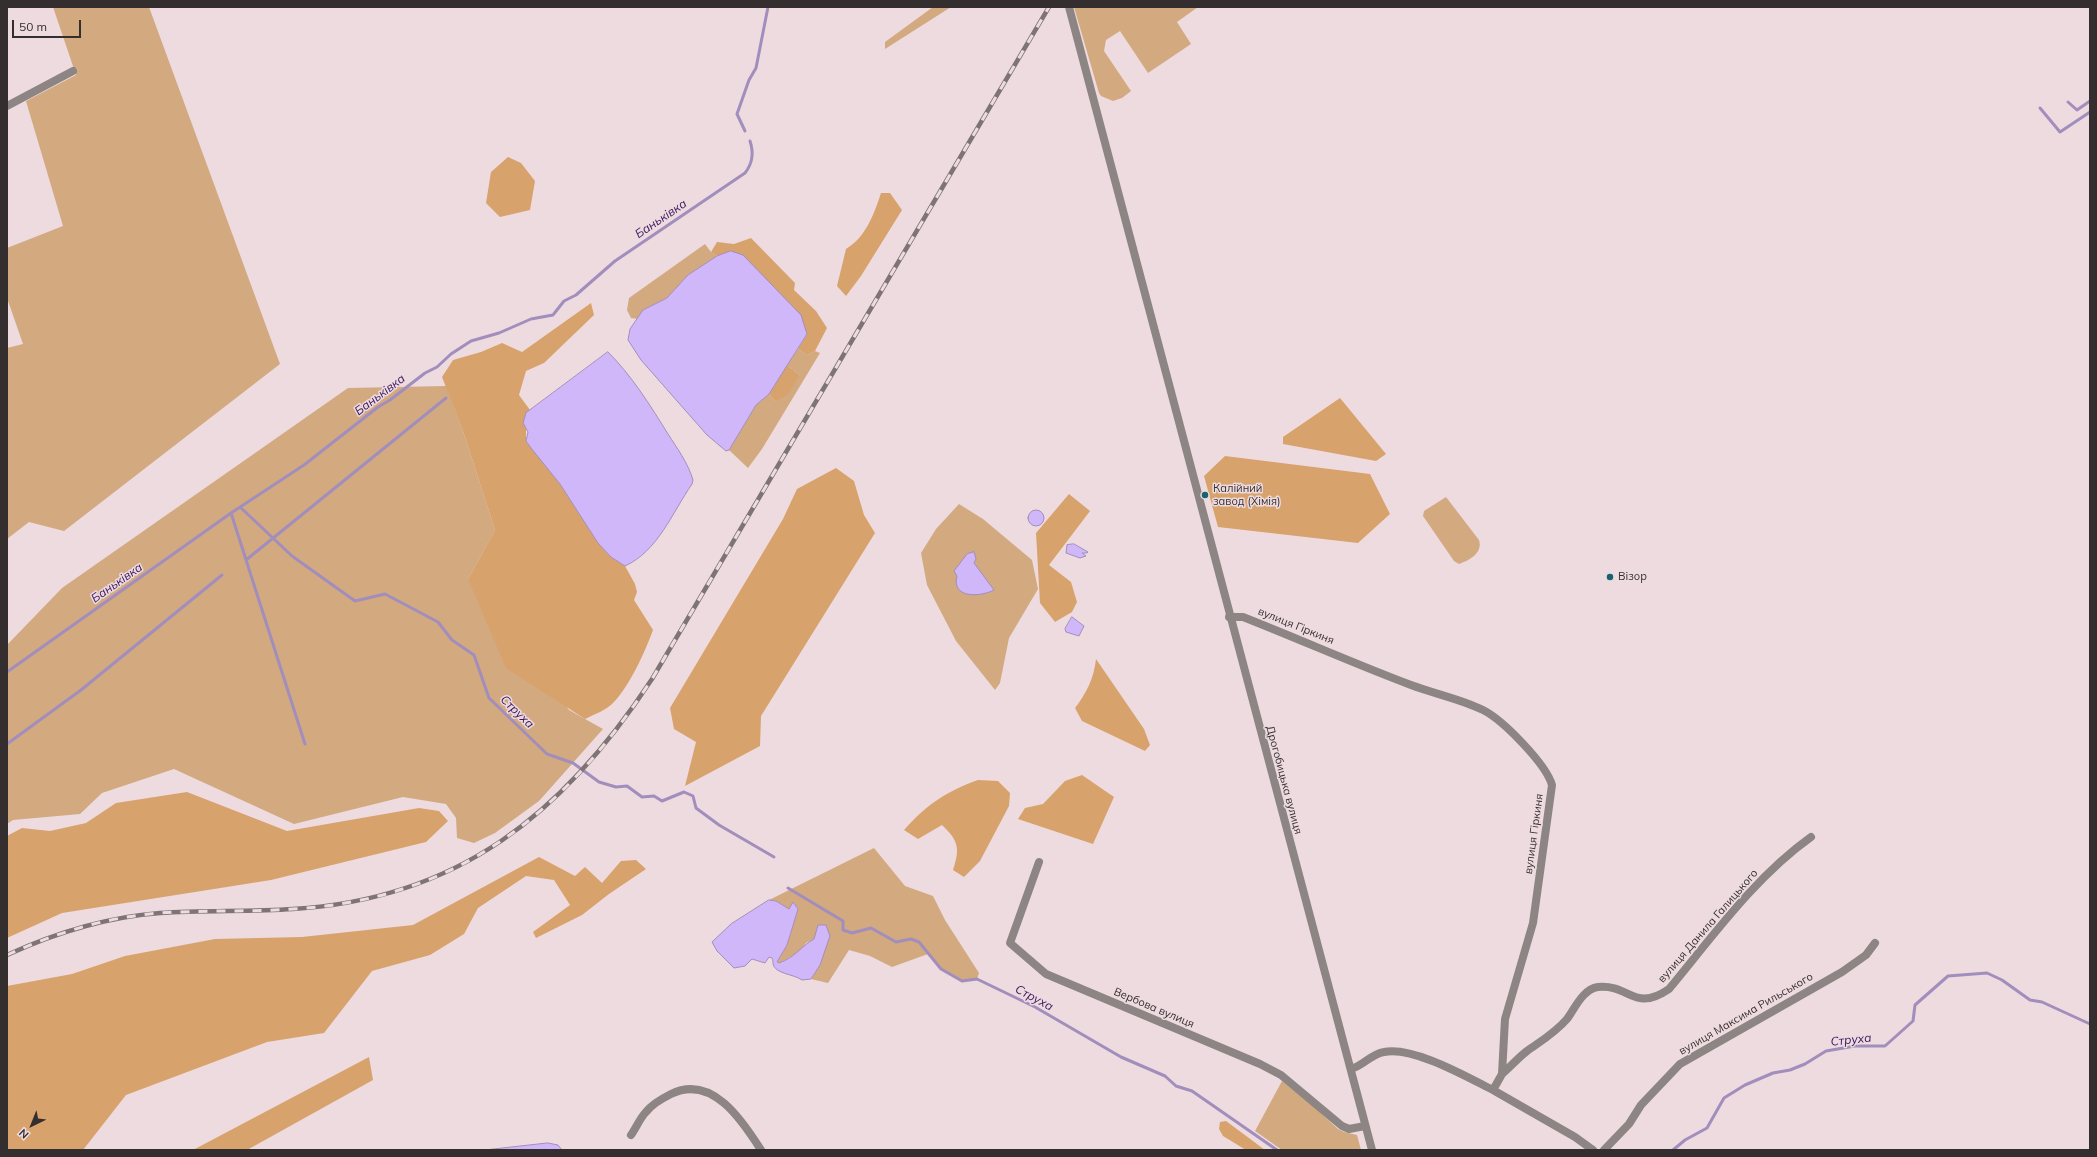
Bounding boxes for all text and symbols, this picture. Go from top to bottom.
scale bar [14,12,83,38]
text: 50 m [19,19,47,34]
water label: Баньківка [632,197,690,241]
water label: Баньківка [352,371,408,419]
place label: Калійний завод (Хімія) [1213,482,1281,508]
marker: Калійний завод (Хімія) [1200,490,1210,500]
water label: Баньківка [89,560,145,606]
place label: Візор [1618,570,1647,584]
marker: Візор [1605,572,1615,582]
street label: вулиця Гіркиня [1256,605,1336,647]
water label: Струха [497,693,537,731]
street label: Дрогобицька вулиця [1263,724,1305,836]
street label: вулиця Гіркиня [1522,793,1546,875]
street label: вулиця Данила Галицького [1655,867,1761,985]
street label: вулиця Максима Рильського [1677,970,1815,1058]
water label: Струха [1012,982,1056,1014]
street label: Вербова вулиця [1112,985,1196,1031]
water label: Струха [1830,1031,1872,1049]
north arrow [12,1105,52,1145]
text: N [16,1126,32,1142]

